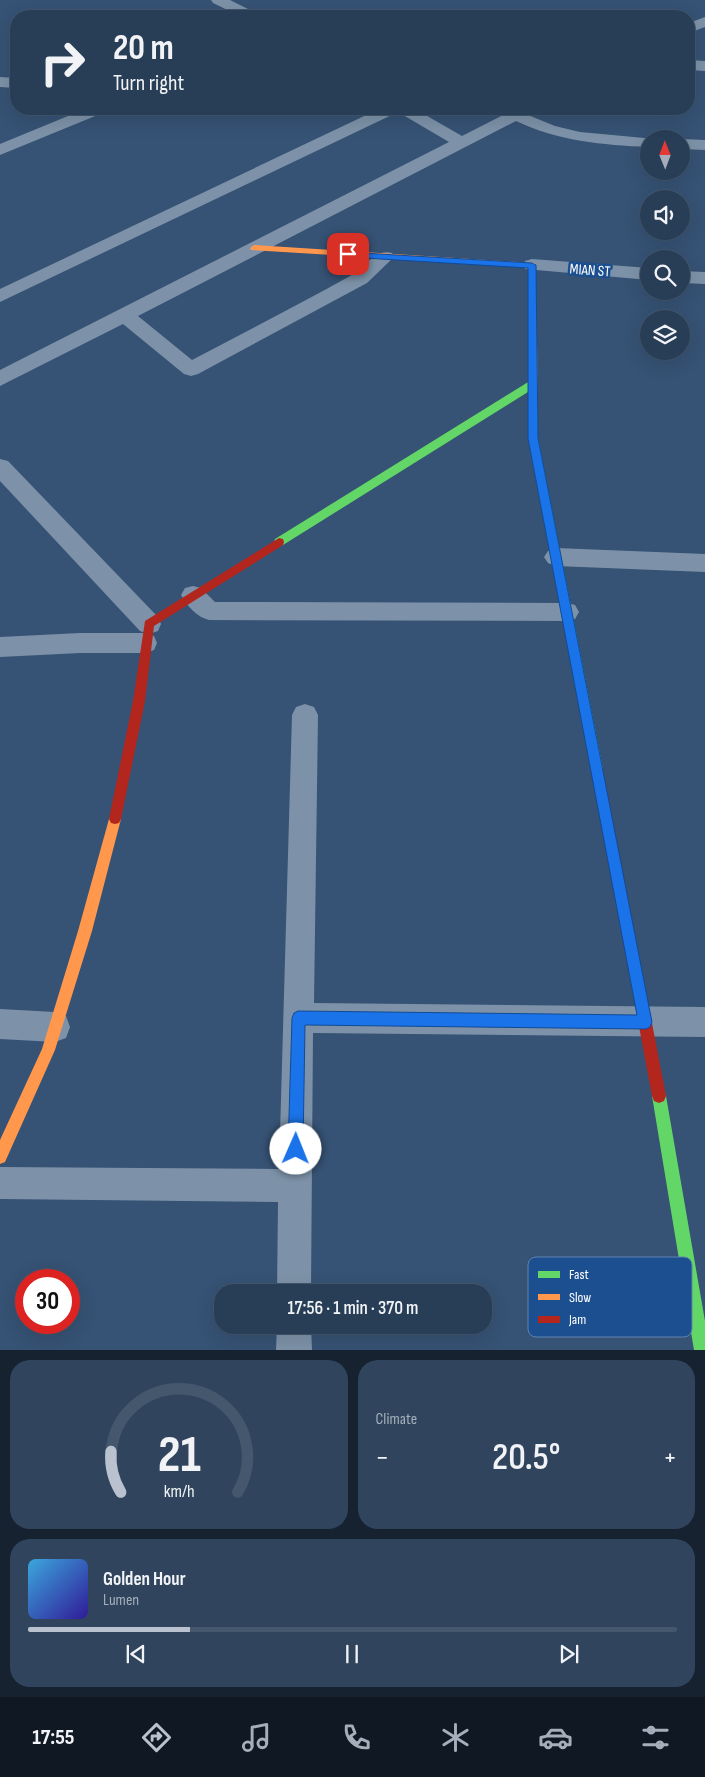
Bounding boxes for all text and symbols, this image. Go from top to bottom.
text: 20 m [113,27,174,70]
icon: right [30,30,95,95]
text: Turn right [113,70,184,97]
north arrow [640,130,690,180]
map controls [640,130,690,360]
button: sound [640,190,690,240]
pin [327,233,369,275]
icon: arrive [334,240,362,268]
button: search [640,250,690,300]
street label: MIAN ST [569,260,611,281]
button: layers [640,310,690,360]
position arrow [269,1122,321,1174]
legend [528,1257,692,1337]
text: Fast [569,1266,589,1283]
speed limit sign: 30 [15,1269,80,1334]
text: Slow [569,1289,591,1306]
text: 17:56 · 1 min · 370 m [288,1297,418,1320]
text: Jam [568,1311,586,1328]
text: Climate [376,1410,417,1429]
text: 21 [157,1424,200,1487]
text: 20.5° [492,1435,561,1480]
text: − [376,1441,389,1474]
text: + [663,1441,677,1474]
text: km/h [163,1481,194,1502]
text: Golden Hour [103,1568,186,1591]
text: Lumen [103,1591,139,1610]
icon: previous [122,1640,150,1668]
icon: pause [338,1640,366,1668]
icon: next [555,1640,583,1668]
icon: directions [139,1720,174,1755]
icon: music [239,1720,274,1755]
icon: phone [339,1720,374,1755]
icon: climate [438,1720,473,1755]
icon: car [538,1720,573,1755]
icon: filters [638,1720,673,1755]
text: 17:55 [32,1724,75,1751]

